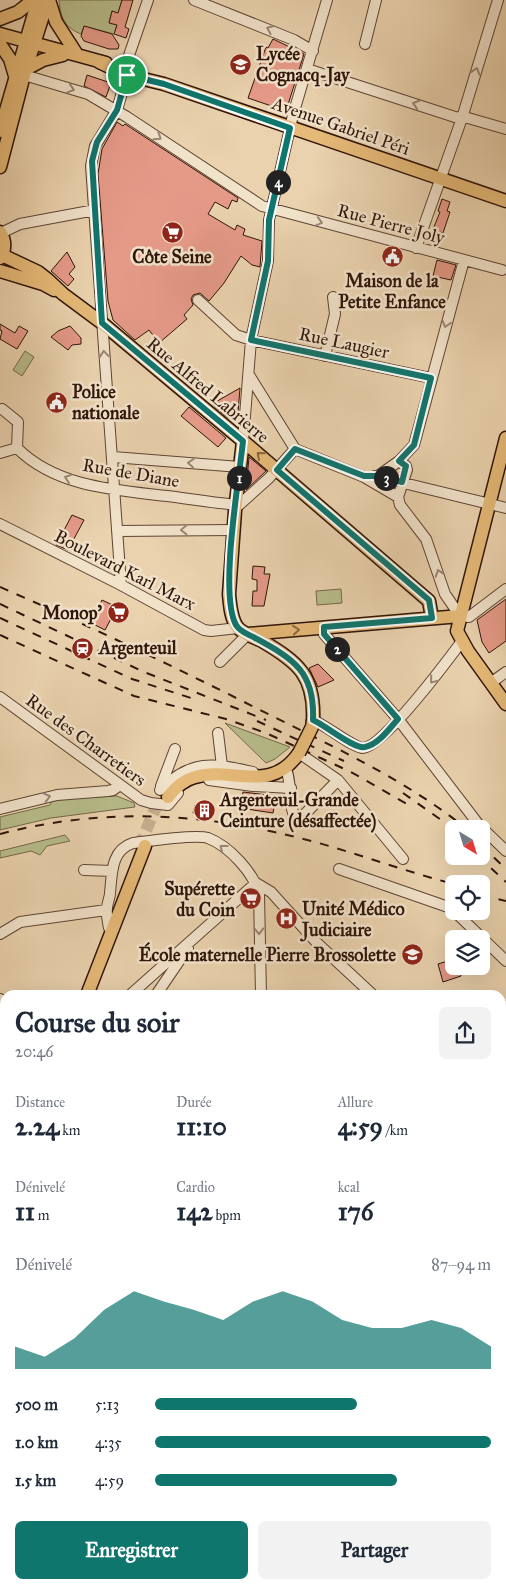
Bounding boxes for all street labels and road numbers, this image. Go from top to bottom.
street label: Avenue Gabriel Péri [268,92,413,160]
street label: Rue Pierre Joly [335,199,447,250]
street label: Rue Laugier [297,323,391,364]
street label: Rue Alfred Labrierre [142,332,274,448]
street label: Rue de Diane [81,454,181,492]
street label: Boulevard Karl Marx [51,525,199,615]
street label: Rue des Charretiers [22,689,150,791]

